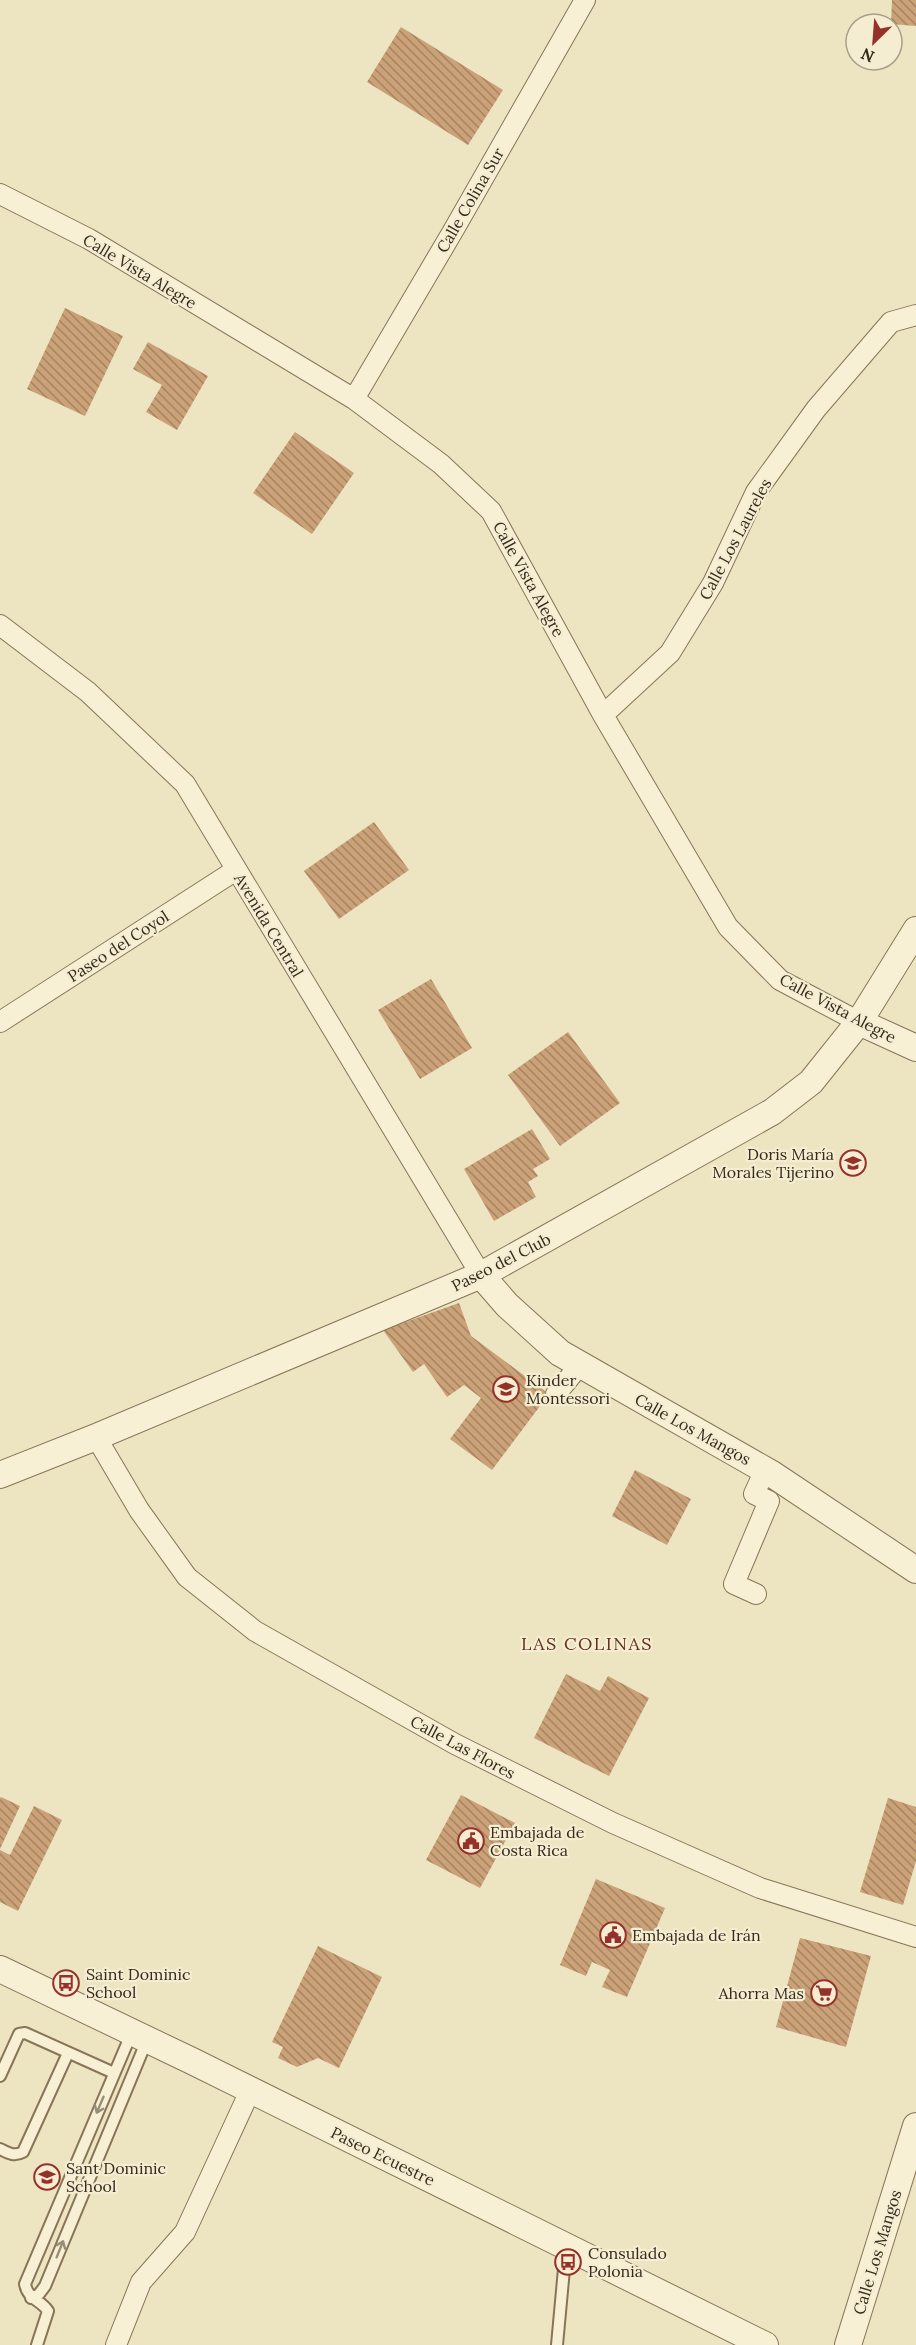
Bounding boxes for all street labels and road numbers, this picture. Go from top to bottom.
street label: Calle Colina Sur [432,144,508,256]
street label: Calle Vista Alegre [79,229,201,313]
street label: Calle Los Laureles [695,475,775,603]
street label: Calle Vista Alegre [489,518,569,641]
street label: Avenida Central [230,869,308,981]
street label: Paseo del Coyol [64,906,172,986]
street label: Calle Vista Alegre [776,969,900,1047]
street label: Paseo del Club [448,1228,554,1296]
street label: Calle Los Mangos [632,1389,754,1469]
street label: Calle Las Flores [407,1711,519,1783]
street label: Paseo Ecuestre [328,2122,439,2190]
street label: Calle Los Mangos [849,2187,905,2317]

